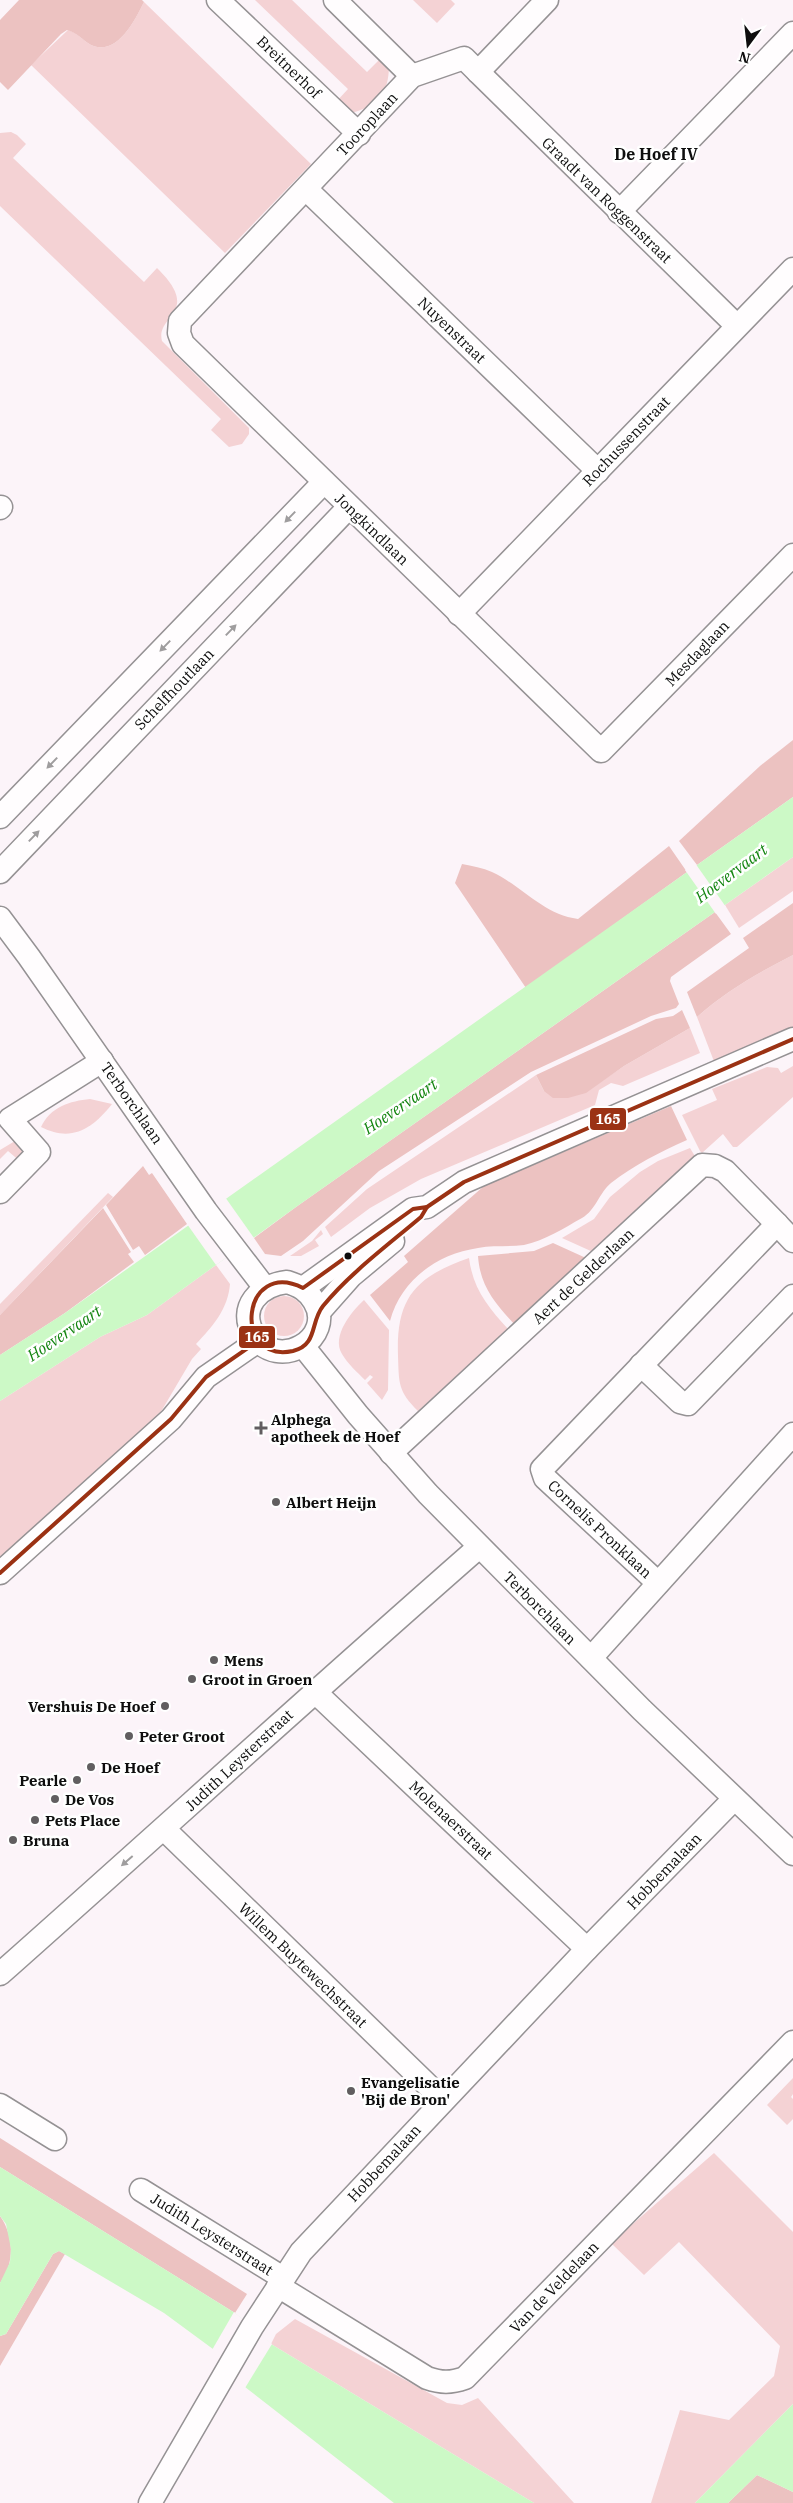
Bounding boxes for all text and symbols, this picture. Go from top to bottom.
north arrow [723,20,773,70]
street label: Breitnerhof [253,32,326,103]
text: N [737,47,752,68]
street label: Tooroplaan [332,88,402,160]
street label: Graadt van Roggenstraat [538,133,676,267]
district label: De Hoef IV [614,144,698,164]
street label: Nuyenstraat [414,293,490,367]
street label: Rochussenstraat [578,392,674,490]
street label: Jongkindlaan [331,489,413,569]
one-way arrow [284,511,296,523]
street label: Mesdaglaan [661,616,733,690]
one-way arrow [225,625,237,637]
one-way arrow [159,640,171,652]
street label: Schelfhoutlaan [130,644,218,734]
one-way arrow [46,757,58,769]
one-way arrow [28,831,40,843]
water label: Hoevervaart [690,839,772,907]
street label: Terborchlaan [97,1058,167,1148]
water label: Hoevervaart [358,1073,442,1139]
line badge: 165 [589,1107,627,1131]
text: 165 [595,1110,621,1128]
street label: Aert de Gelderlaan [528,1224,638,1328]
unlabelled marker [343,1251,353,1261]
water label: Hoevervaart [22,1300,106,1366]
line badge: 165 [238,1325,276,1349]
text: 165 [244,1328,270,1346]
place label: Alphega apotheek de Hoef [271,1410,401,1446]
marker: Alphega apotheek de Hoef [255,1422,267,1434]
street label: Cornelis Pronklaan [544,1476,656,1582]
place label: Albert Heijn [286,1493,377,1512]
marker: Albert Heijn [270,1496,282,1508]
street label: Terborchlaan [499,1567,581,1649]
place label: Mens [224,1651,263,1670]
marker: Mens [208,1654,220,1666]
place label: Groot in Groen [202,1670,313,1689]
marker: Groot in Groen [186,1673,198,1685]
place label: Vershuis De Hoef [28,1697,156,1716]
marker: Vershuis De Hoef [159,1700,171,1712]
street label: Judith Leysterstraat [181,1705,297,1815]
place label: Peter Groot [139,1727,225,1746]
marker: Peter Groot [123,1730,135,1742]
place label: De Hoef [101,1758,161,1777]
marker: De Hoef [85,1761,97,1773]
place label: Pearle [19,1771,67,1790]
marker: Pearle [71,1774,83,1786]
street label: Molenaerstraat [405,1776,497,1864]
place label: De Vos [65,1790,114,1809]
marker: De Vos [49,1793,61,1805]
place label: Pets Place [45,1811,120,1830]
marker: Pets Place [29,1814,41,1826]
street label: Hobbemalaan [623,1828,706,1913]
place label: Bruna [23,1831,70,1850]
marker: Bruna [7,1834,19,1846]
one-way arrow [121,1856,134,1867]
street label: Willem Buytewechstraat [235,1899,371,2031]
place label: Evangelisatie 'Bij de Bron' [361,2073,460,2109]
marker: Evangelisatie 'Bij de Bron' [345,2085,357,2097]
street label: Hobbemalaan [343,2120,425,2206]
street label: Judith Leysterstraat [147,2189,277,2279]
street label: Van de Veldelaan [505,2237,603,2337]

